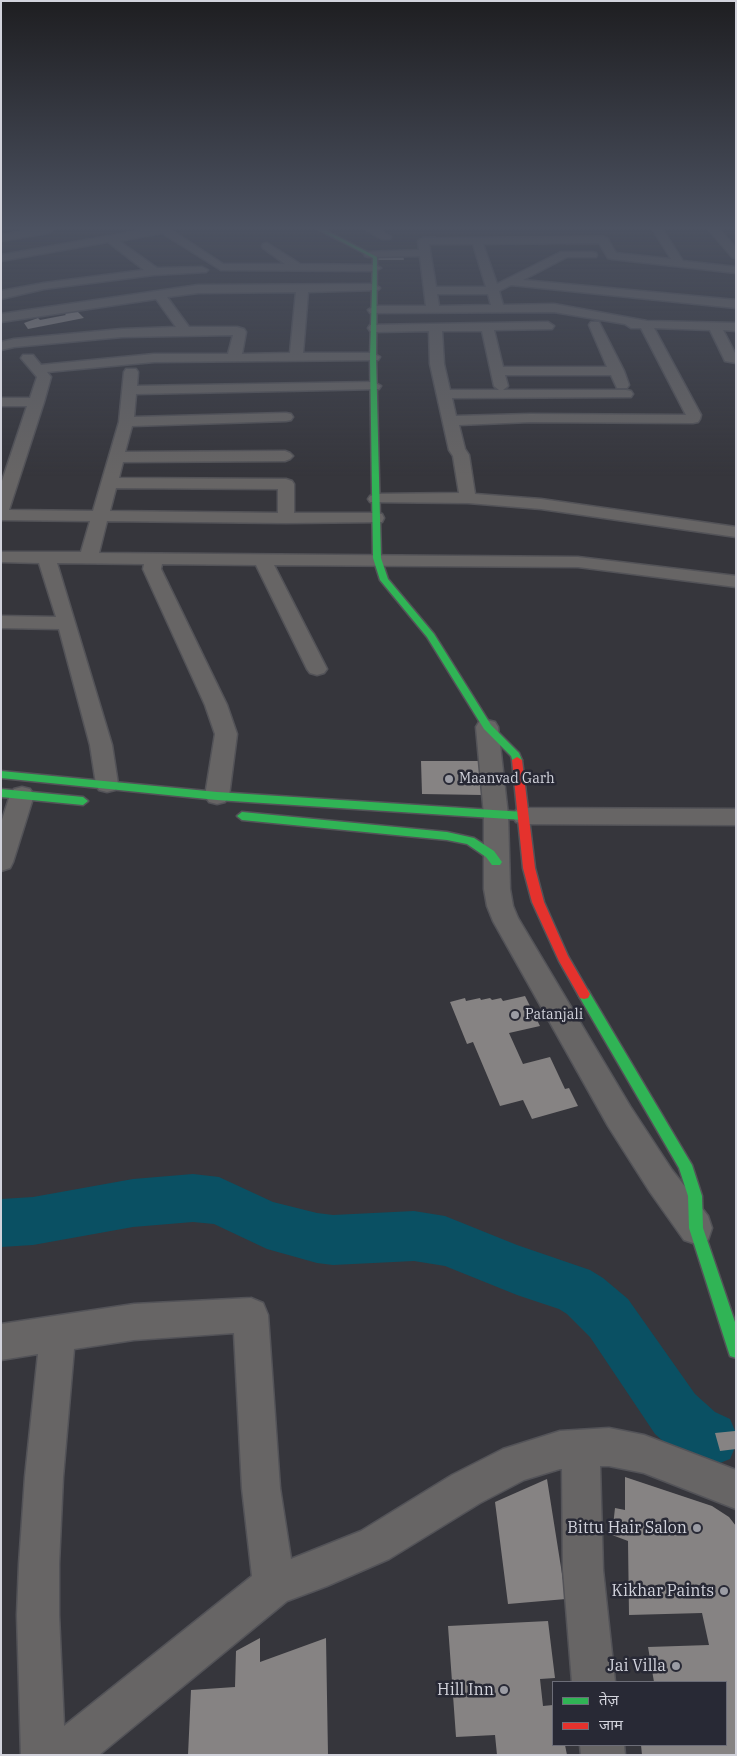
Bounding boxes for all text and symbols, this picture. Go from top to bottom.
place label: Maanvad Garh [459,771,555,787]
marker: Maanvad Garh [443,773,455,785]
place label: Patanjali [525,1007,583,1023]
marker: Patanjali [509,1009,521,1021]
place label: Bittu Hair Salon [567,1518,687,1538]
marker: Bittu Hair Salon [691,1522,703,1534]
place label: Kikhar Paints [612,1581,714,1601]
marker: Kikhar Paints [718,1585,730,1597]
place label: Jai Villa [608,1656,666,1676]
marker: Jai Villa [670,1660,682,1672]
place label: Hill Inn [437,1680,494,1700]
legend [552,1681,727,1746]
marker: Hill Inn [498,1684,510,1696]
text: तेज़ [599,1690,619,1709]
text: जाम [599,1715,623,1734]

